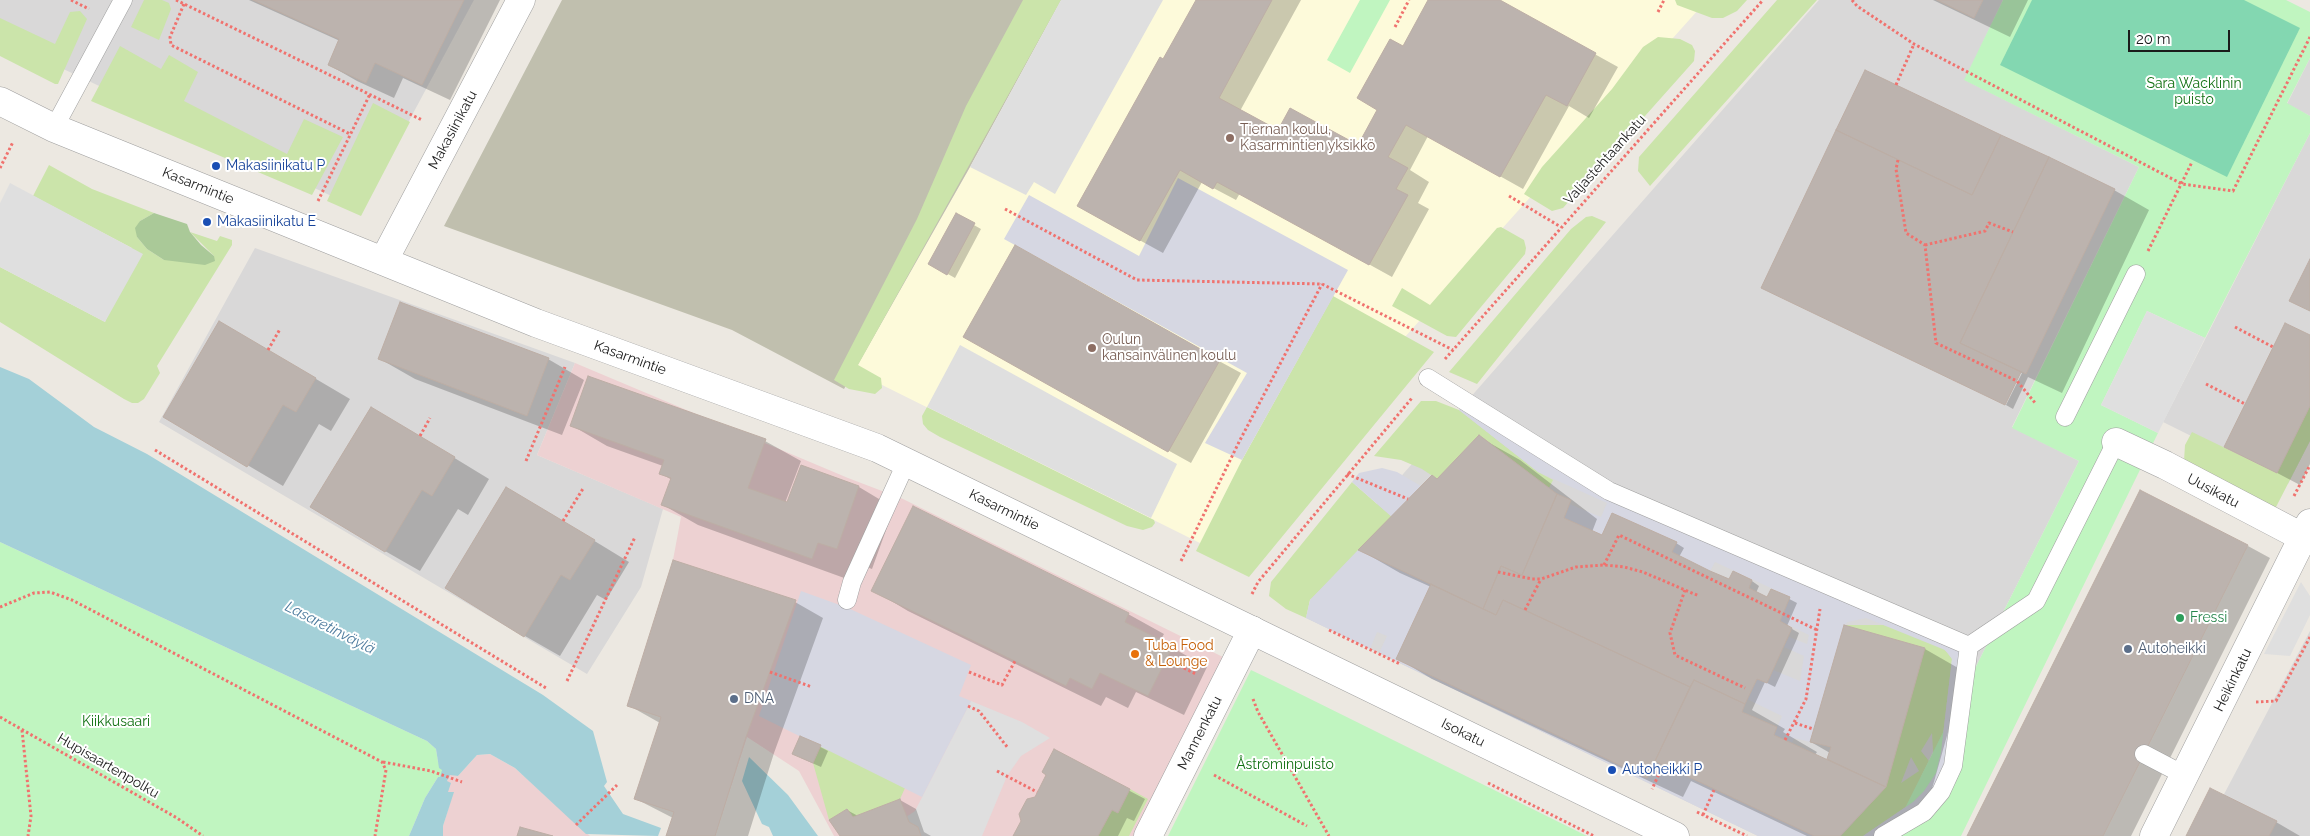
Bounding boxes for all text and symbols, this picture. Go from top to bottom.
scale bar [2130,20,2232,52]
text: 20 m [2136,30,2171,48]
park label: Sara Wacklinin puisto [2146,76,2242,108]
street label: Makasiinikatu [425,88,481,172]
street label: Valjastehtaankatu [1560,112,1650,208]
place label: Tiernan koulu, Kasarmintien yksikkö [1240,122,1375,154]
marker: Tiernan koulu, Kasarmintien yksikkö [1224,132,1236,144]
place label: Makasiinikatu P [226,158,325,174]
marker: Makasiinikatu P [210,160,222,172]
street label: Kasarmintie [160,164,236,208]
place label: Makasiinikatu E [217,214,316,230]
marker: Makasiinikatu E [201,216,213,228]
place label: Oulun kansainvälinen koulu [1102,332,1236,364]
street label: Kasarmintie [591,337,669,379]
marker: Oulun kansainvälinen koulu [1086,342,1098,354]
street label: Uusikatu [2184,470,2242,512]
street label: Kasarmintie [966,486,1042,534]
water label: Lasaretinväylä [282,598,378,658]
place label: Fressi [2190,610,2227,626]
marker: Fressi [2174,612,2186,624]
place label: Tuba Food & Lounge [1145,638,1214,670]
place label: Autoheikki [2138,641,2206,657]
marker: Autoheikki [2122,643,2134,655]
street label: Heikinkatu [2211,646,2255,714]
marker: Tuba Food & Lounge [1129,648,1141,660]
place label: DNA [744,691,774,707]
marker: DNA [728,693,740,705]
street label: Mannenkatu [1174,693,1226,773]
park label: Kiikkusaari [82,714,150,730]
street label: Isokatu [1438,715,1488,751]
street label: Hupisaartenpolku [54,730,162,802]
park label: Åströminpuisto [1236,757,1334,773]
place label: Autoheikki P [1622,762,1702,778]
marker: Autoheikki P [1606,764,1618,776]

